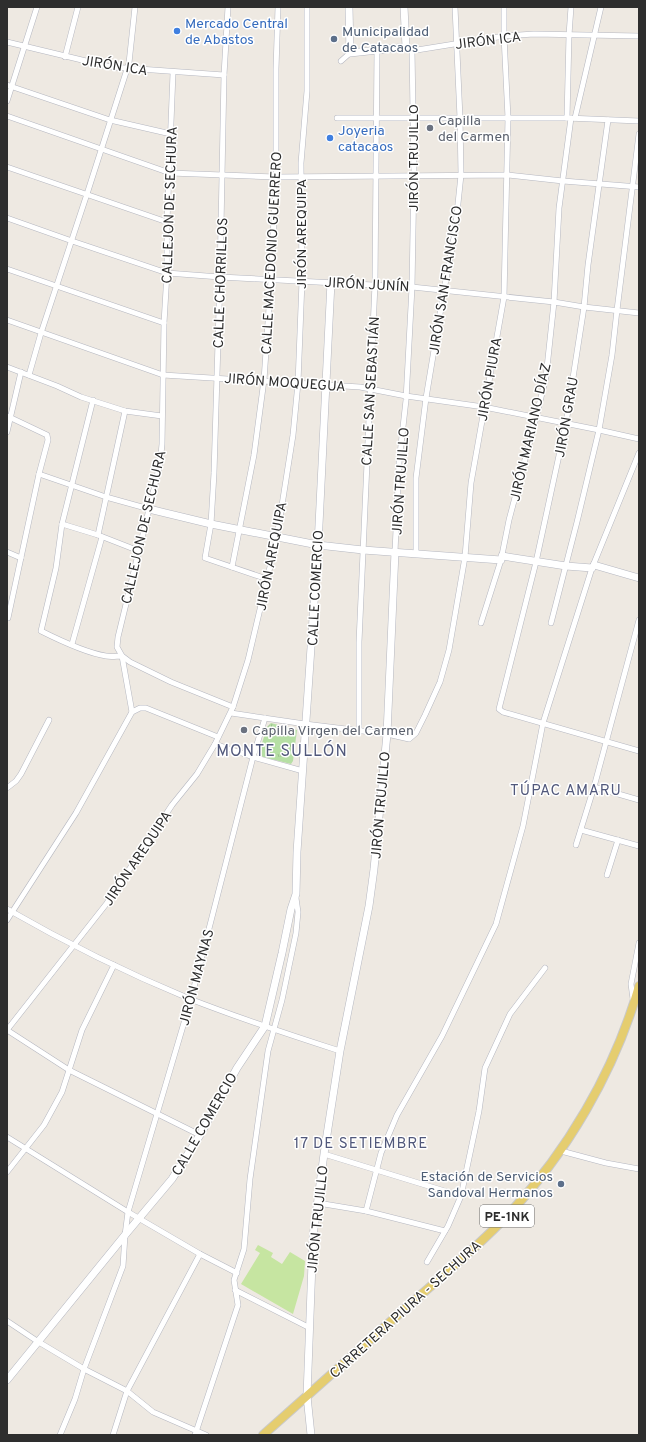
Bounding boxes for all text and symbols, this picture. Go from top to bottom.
place label: Mercado Central de Abastos [185,16,288,49]
place label: Municipalidad de Catacaos [342,24,429,57]
marker: Mercado Central de Abastos [172,26,182,36]
street label: JIRÓN ICA [454,28,522,54]
marker: Municipalidad de Catacaos [329,34,339,44]
street label: JIRÓN ICA [81,52,149,80]
street label: JIRÓN TRUJILLO [405,104,423,212]
place label: Capilla del Carmen [438,113,510,146]
place label: Joyeria catacaos [338,123,393,156]
marker: Capilla del Carmen [425,123,435,133]
street label: CALLEJON DE SECHURA [159,126,182,284]
marker: Joyeria catacaos [325,133,335,143]
street label: CALLE MACEDONIO GUERRERO [259,151,286,355]
street label: JIRÓN AREQUIPA [293,179,311,289]
street label: JIRÓN SAN FRANCISCO [425,204,467,356]
street label: CALLE CHORRILLOS [211,217,232,349]
street label: JIRÓN JUNÍN [324,274,410,296]
street label: CALLE SAN SEBASTIÁN [358,316,384,466]
street label: JIRÓN PIURA [474,336,506,423]
street label: JIRÓN MARIANO DÍAZ [506,361,556,503]
street label: JIRÓN MOQUEGUA [224,370,346,396]
street label: JIRÓN GRAU [551,376,583,459]
street label: JIRÓN TRUJILLO [388,427,414,536]
street label: CALLEJON DE SECHURA [118,449,170,606]
street label: JIRÓN AREQUIPA [253,500,291,612]
street label: CALLE COMERCIO [305,530,328,646]
place label: Capilla Virgen del Carmen [252,723,414,740]
marker: Capilla Virgen del Carmen [239,725,249,735]
district label: MONTE SULLÓN [216,740,348,762]
street label: JIRÓN TRUJILLO [367,751,395,860]
district label: TÚPAC AMARU [510,780,622,801]
street label: JIRÓN AREQUIPA [99,808,176,909]
street label: JIRÓN MAYNAS [175,927,219,1028]
street label: CALLE COMERCIO [169,1070,242,1179]
district label: 17 DE SETIEMBRE [294,1135,428,1154]
street label: JIRÓN TRUJILLO [303,1165,333,1274]
place label: Estación de Servicios Sandoval Hermanos [421,1169,553,1202]
marker: Estación de Servicios Sandoval Hermanos [556,1179,566,1189]
road number: PE-1NK [480,1205,534,1227]
street label: CARRETERA PIURA - SECHURA [327,1237,485,1383]

